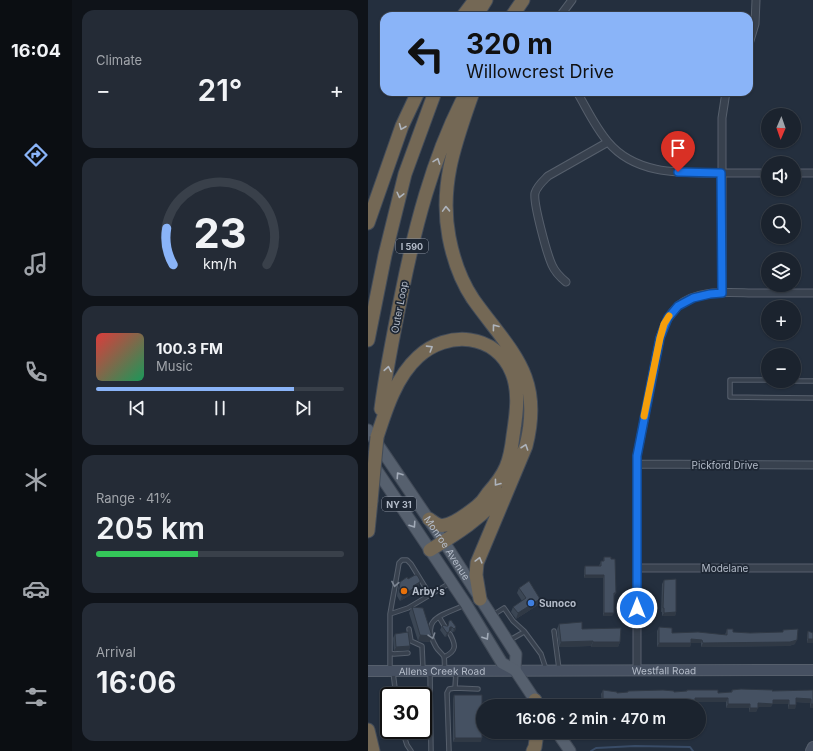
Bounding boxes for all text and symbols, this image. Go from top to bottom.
text: 320 m [466,27,553,61]
icon: left [400,28,452,80]
text: 16:04 [11,40,61,61]
text: Climate [96,52,142,68]
text: Willowcrest Drive [466,61,614,82]
text: 21° [197,72,243,108]
text: − [96,77,111,103]
text: + [329,77,344,103]
north arrow [761,108,801,148]
map controls [761,108,801,388]
one-way arrow [399,123,407,131]
pin [661,131,695,172]
icon: arrive [667,137,689,159]
icon: directions [22,141,50,169]
button: sound [761,156,801,196]
one-way arrow [433,158,441,165]
one-way arrow [396,191,405,198]
button: search [761,204,801,244]
one-way arrow [441,206,450,212]
text: 23 [193,208,247,258]
road number: I 590 [396,239,428,253]
icon: music [22,250,50,278]
button: layers [761,252,801,292]
text: km/h [203,255,237,272]
street label: Outer Loop [388,280,410,334]
button: + [761,300,801,340]
one-way arrow [492,325,499,332]
text: 100.3 FM [156,339,223,358]
one-way arrow [426,346,433,353]
button: − [761,348,801,388]
icon: phone [22,358,50,386]
text: Music [156,358,193,374]
one-way arrow [383,366,391,372]
icon: previous [126,397,148,419]
icon: pause [209,397,231,419]
icon: next [292,397,314,419]
one-way arrow [520,443,529,450]
street label: Pickford Drive [692,459,759,471]
icon: climate [22,466,50,494]
one-way arrow [397,473,404,480]
one-way arrow [495,478,502,485]
text: Range · 41% [96,490,172,506]
road number: NY 31 [382,497,416,511]
text: 205 km [96,510,205,546]
street label: Monroe Avenue [422,513,473,582]
one-way arrow [408,521,416,528]
one-way arrow [474,557,482,564]
street label: Modelane [702,562,749,574]
icon: car [22,575,50,603]
one-way arrow [391,581,400,587]
place label: Arby's [412,585,445,598]
marker: Arby's [399,586,409,596]
position arrow [616,587,658,629]
place label: Sunoco [539,597,576,609]
marker: Sunoco [526,598,536,608]
one-way arrow [427,633,436,640]
one-way arrow [482,633,489,640]
text: Arrival [96,644,136,660]
text: 16:06 [96,664,176,700]
street label: Westfall Road [632,664,696,676]
street label: Allens Creek Road [399,665,485,677]
icon: filters [22,683,50,711]
speed limit sign: 30 [380,687,432,739]
text: 16:06 · 2 min · 470 m [516,709,666,728]

